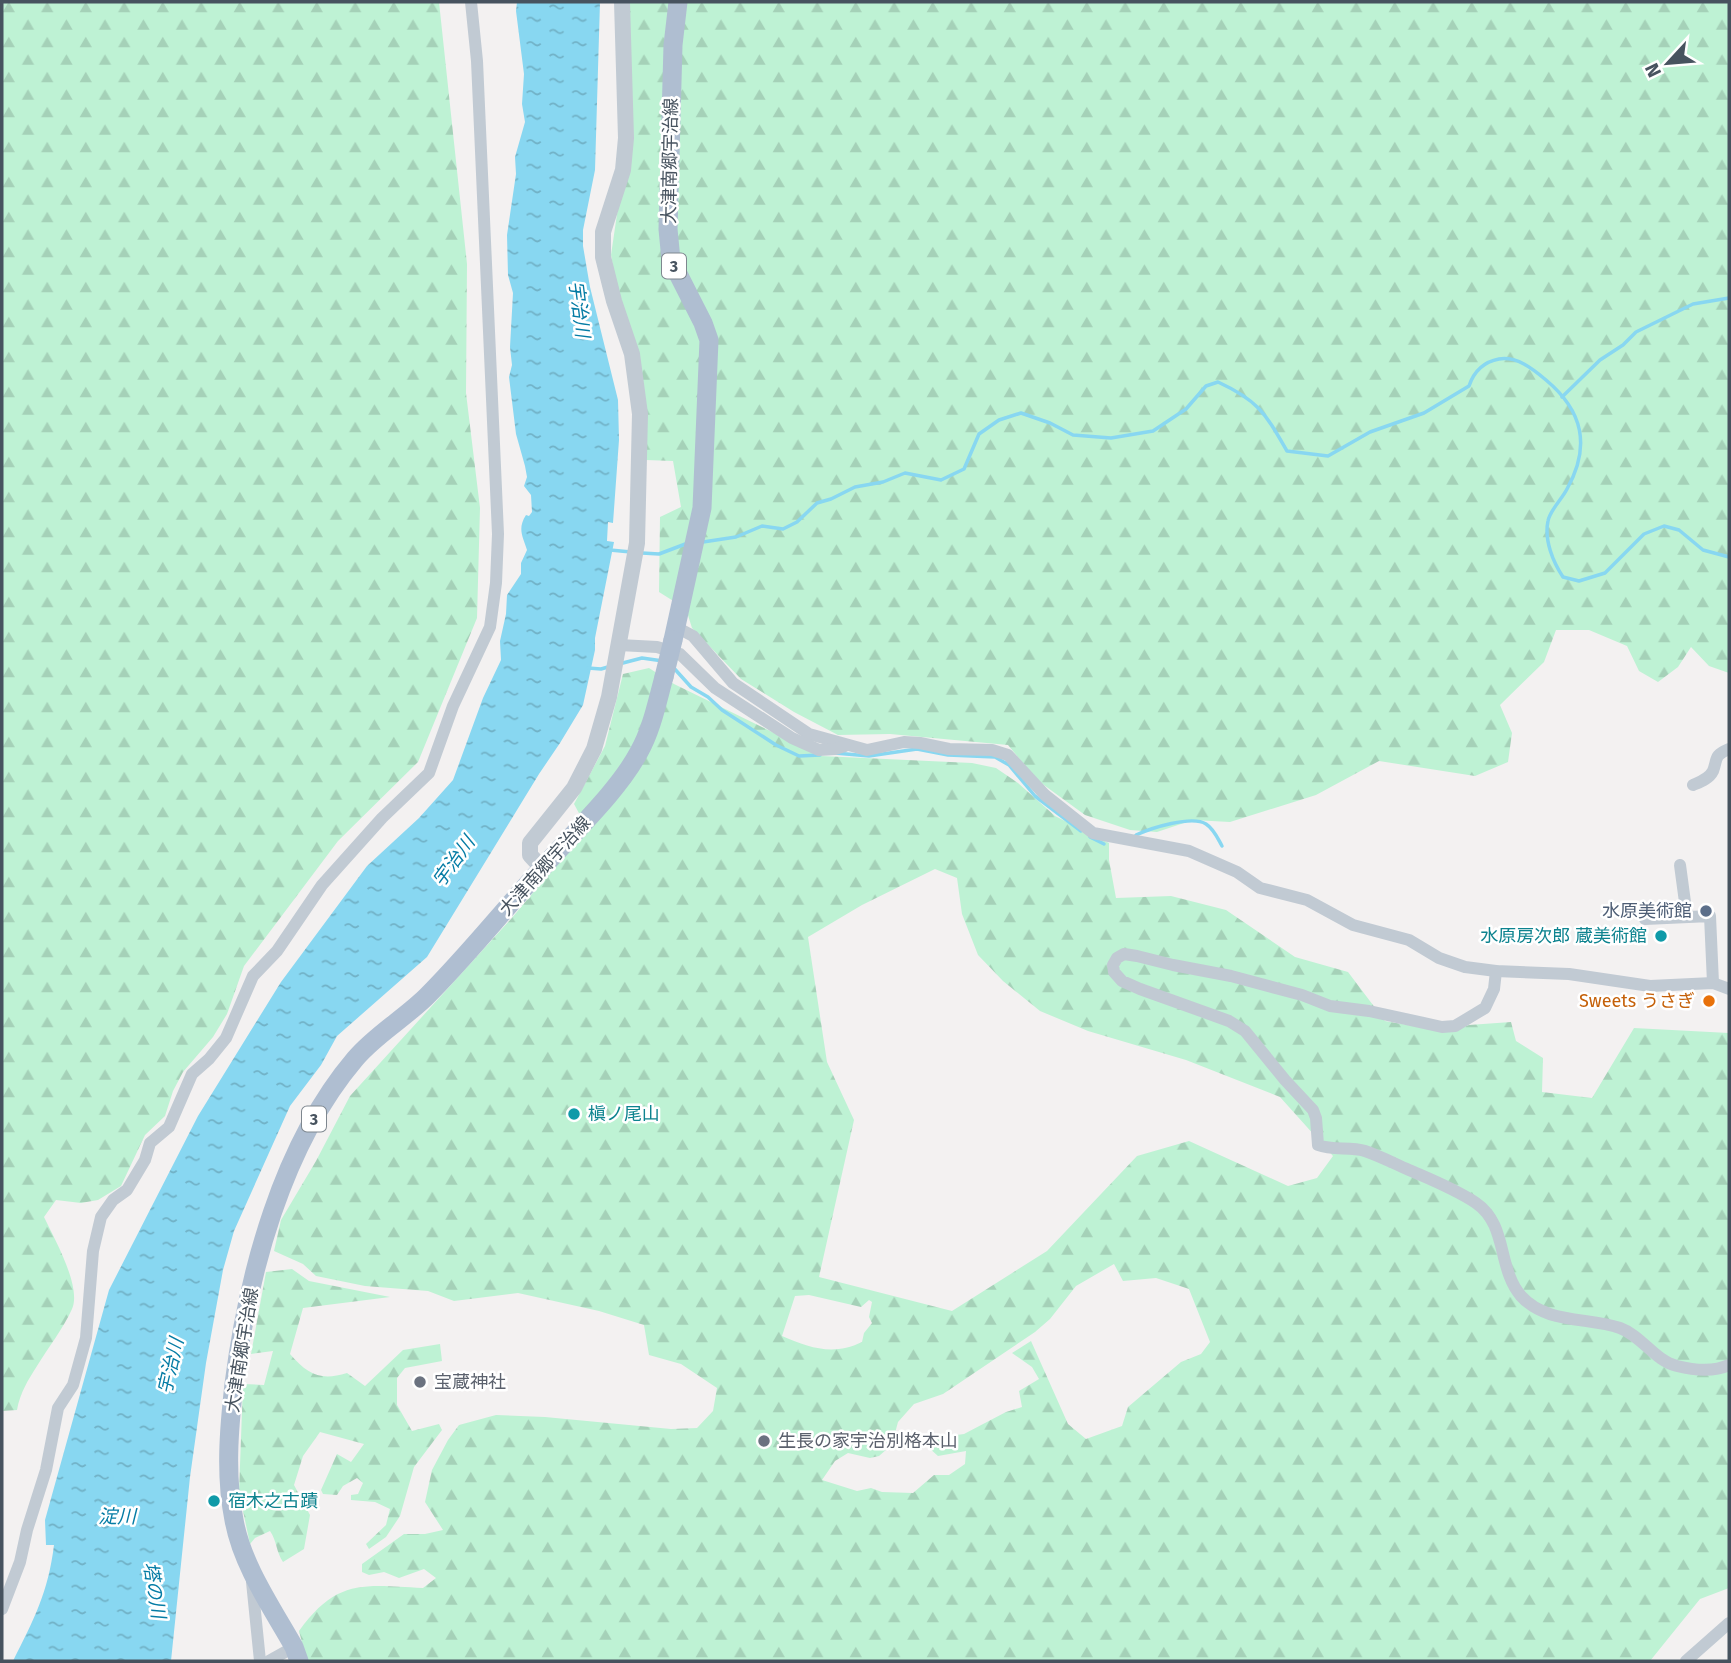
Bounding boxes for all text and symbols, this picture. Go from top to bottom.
north arrow [1633,28,1703,98]
text: N [1640,60,1666,81]
street label: 大津南郷宇治線 [658,98,682,224]
road number: 3 [662,254,686,278]
water label: 宇治川 [565,279,595,341]
street label: 大津南郷宇治線 [495,812,595,920]
water label: 宇治川 [427,830,481,891]
place label: 水原美術館 [1602,900,1692,922]
marker: 水原美術館 [1698,903,1714,919]
place label: 水原房次郎 蔵美術館 [1480,925,1647,947]
marker: 水原房次郎 蔵美術館 [1653,928,1669,944]
place label: Sweets うさぎ [1579,990,1695,1012]
marker: Sweets うさぎ [1701,993,1717,1009]
place label: 槇ノ尾山 [588,1103,660,1125]
road number: 3 [302,1106,326,1132]
marker: 槇ノ尾山 [566,1106,582,1122]
street label: 大津南郷宇治線 [221,1286,263,1414]
water label: 宇治川 [153,1334,189,1396]
place label: 宝蔵神社 [434,1371,506,1393]
marker: 宝蔵神社 [412,1374,428,1390]
place label: 生長の家宇治別格本山 [778,1430,958,1452]
marker: 生長の家宇治別格本山 [756,1433,772,1449]
place label: 宿木之古蹟 [228,1490,318,1512]
marker: 宿木之古蹟 [206,1493,222,1509]
water label: 淀川 [98,1505,138,1528]
water label: 塔の川 [139,1560,171,1622]

